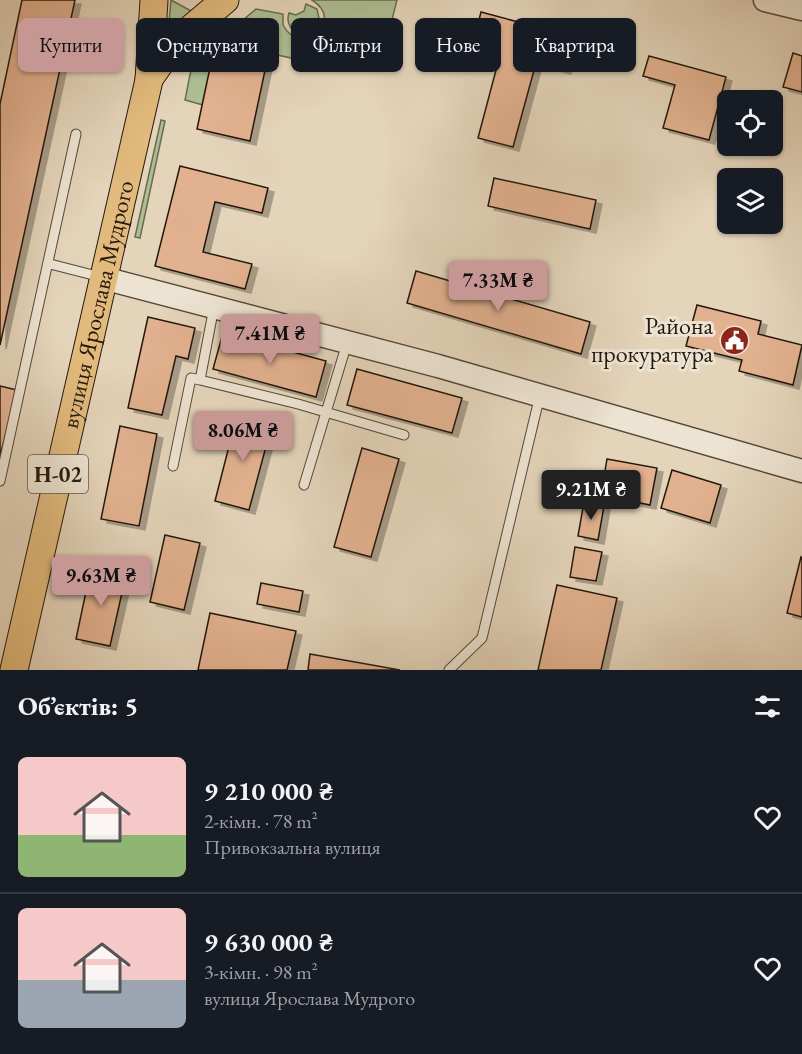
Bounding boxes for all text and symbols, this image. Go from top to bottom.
chip: Купити [18,18,124,72]
chip: Орендувати [136,18,279,72]
chip: Фільтри [291,18,403,72]
chip: Нове [415,18,501,72]
chip: Квартира [513,18,636,72]
map controls [717,90,783,234]
button: locate [717,90,783,156]
button: layers [717,168,783,234]
street label: вулиця Ярослава Мудрого [54,177,141,431]
pin: 7.33M ₴ [443,261,553,312]
text: 7.33M ₴ [463,267,533,293]
place label: Района прокуратура [591,310,713,369]
pin: 7.41M ₴ [215,314,325,365]
text: 7.41M ₴ [235,320,305,346]
public building icon: Района прокуратура [718,324,750,356]
pin: 8.06M ₴ [188,411,298,462]
text: 8.06M ₴ [208,417,278,443]
road number: Н-02 [28,455,88,493]
pin: 9.21M ₴ [536,470,646,521]
text: 9.21M ₴ [556,476,626,502]
pin: 9.63M ₴ [46,556,156,607]
text: 9.63M ₴ [66,562,136,588]
text: Об’єктів: 5 [18,689,138,723]
icon: filters [751,690,784,723]
text: 9 210 000 ₴ [204,774,333,808]
icon: home [66,781,138,853]
icon: heart [751,801,784,834]
text: 2-кімн. · 78 m² [204,808,318,834]
text: Привокзальна вулиця [204,834,381,860]
text: 9 630 000 ₴ [204,925,333,959]
icon: home [66,932,138,1004]
icon: heart [751,952,784,985]
text: 3-кімн. · 98 m² [204,959,318,985]
text: вулиця Ярослава Мудрого [204,985,415,1011]

